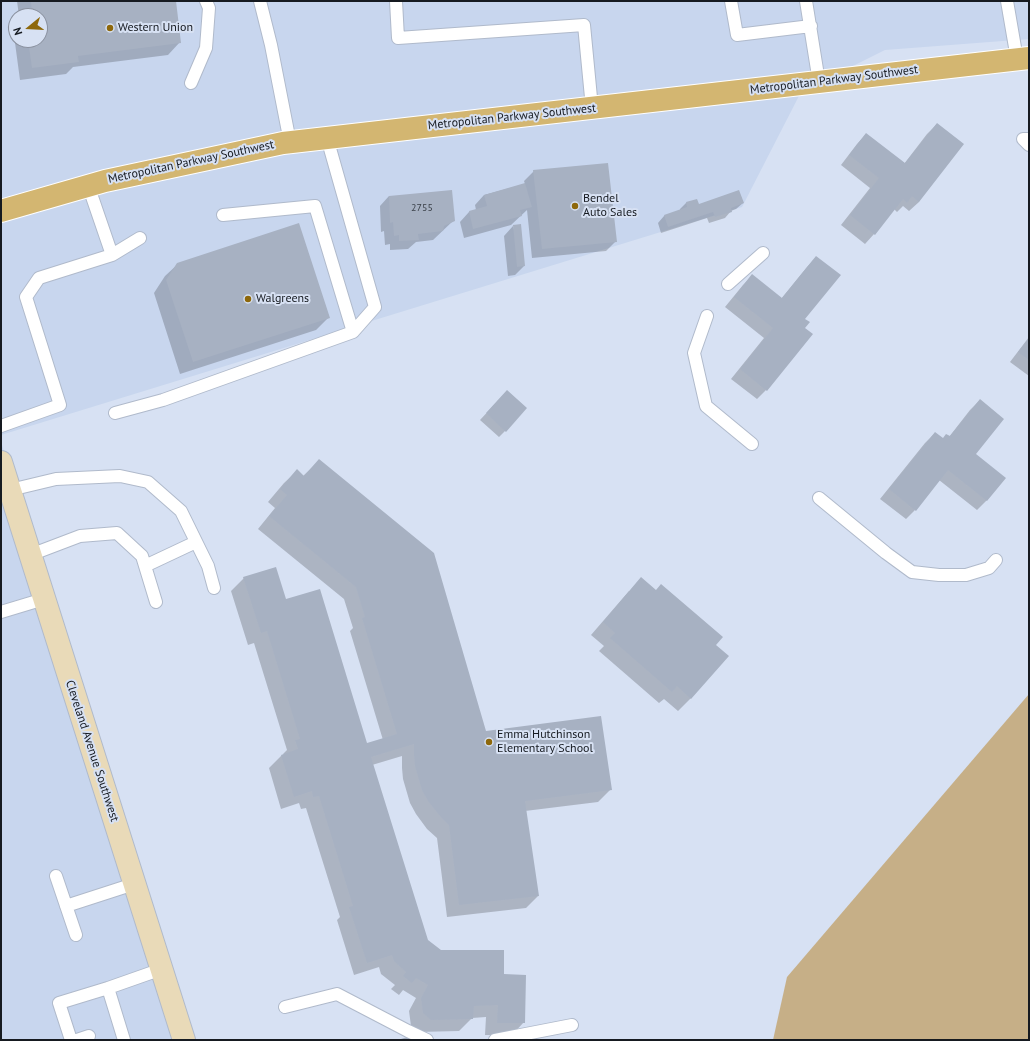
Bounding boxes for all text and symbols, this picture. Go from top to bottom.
north arrow [8,8,48,48]
place label: Western Union [118,21,193,35]
marker: Western Union [105,23,115,33]
text: N [10,26,25,37]
street label: Metropolitan Parkway Southwest [749,63,919,97]
street label: Metropolitan Parkway Southwest [427,101,597,133]
street label: Metropolitan Parkway Southwest [107,137,275,187]
place label: Bendel Auto Sales [583,192,637,220]
marker: Bendel Auto Sales [570,201,580,211]
house number: 2755 [411,202,433,214]
place label: Walgreens [256,292,309,306]
marker: Walgreens [243,294,253,304]
street label: Cleveland Avenue Southwest [62,678,122,824]
place label: Emma Hutchinson Elementary School [497,728,593,756]
marker: Emma Hutchinson Elementary School [484,737,494,747]

